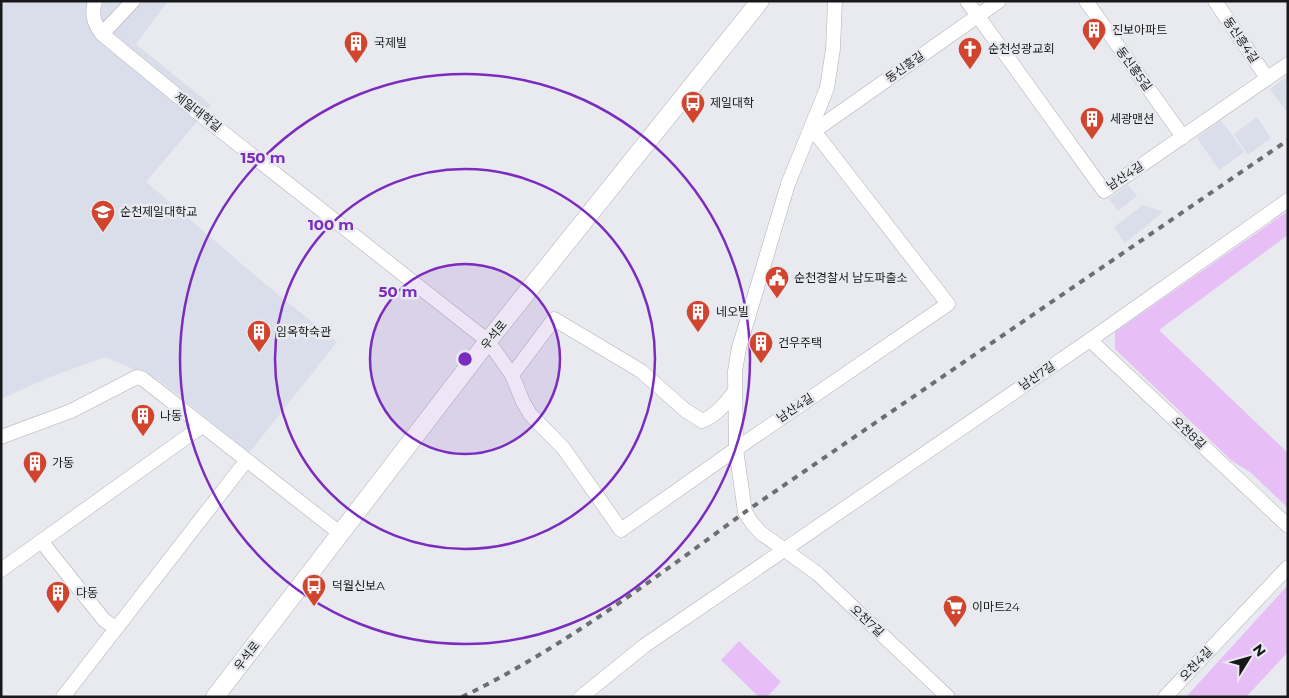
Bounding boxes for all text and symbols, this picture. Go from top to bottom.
street label: 동신흥4길 [1221,14,1262,66]
building icon: 진보아파트 [1081,17,1107,51]
place label: 진보아파트 [1112,22,1167,37]
building icon: 국제빌 [343,30,369,64]
place label: 국제빌 [374,35,407,50]
church icon: 순천성광교회 [957,36,983,70]
place label: 순천성광교회 [988,41,1054,56]
street label: 동신흥5길 [1113,44,1155,94]
street label: 동신흥길 [882,48,927,85]
street label: 제일대학길 [172,89,225,135]
bus stop icon: 제일대학 [680,90,706,124]
place label: 제일대학 [710,95,754,110]
building icon: 세광맨션 [1079,106,1105,140]
place label: 세광맨션 [1110,111,1154,126]
text: 150 m [241,148,285,167]
street label: 남산4길 [1103,158,1146,193]
school or university icon: 순천제일대학교 [90,199,116,233]
place label: 순천제일대학교 [120,204,197,219]
text: 100 m [308,215,354,234]
public building icon: 순천경찰서 남도파출소 [764,265,790,299]
place label: 순천경찰서 남도파출소 [794,270,908,285]
text: 50 m [378,282,418,301]
building icon: 네오빌 [685,299,711,333]
place label: 네오빌 [716,304,749,319]
street label: 우석로 [477,317,510,352]
building icon: 임옥학숙관 [246,319,272,353]
place label: 임옥학숙관 [276,324,331,339]
building icon: 건우주택 [748,330,774,364]
place label: 건우주택 [778,335,822,350]
centre of rings [456,350,474,368]
street label: 남산7길 [1016,358,1058,393]
street label: 남산4길 [774,390,816,425]
building icon: 나동 [130,403,156,437]
place label: 나동 [160,408,182,423]
street label: 오천8길 [1169,413,1209,452]
building icon: 가동 [22,450,48,484]
place label: 가동 [52,455,74,470]
bus stop icon: 덕월신보A [301,573,327,607]
place label: 덕월신보A [332,578,385,593]
building icon: 다동 [45,580,71,614]
place label: 다동 [76,585,98,600]
supermarket icon: 이마트24 [942,594,968,628]
place label: 이마트24 [972,599,1020,614]
street label: 오천7길 [848,601,887,640]
north arrow [1224,633,1274,683]
street label: 우석로 [230,638,263,673]
text: N [1249,640,1270,660]
street label: 오천4길 [1176,644,1215,684]

